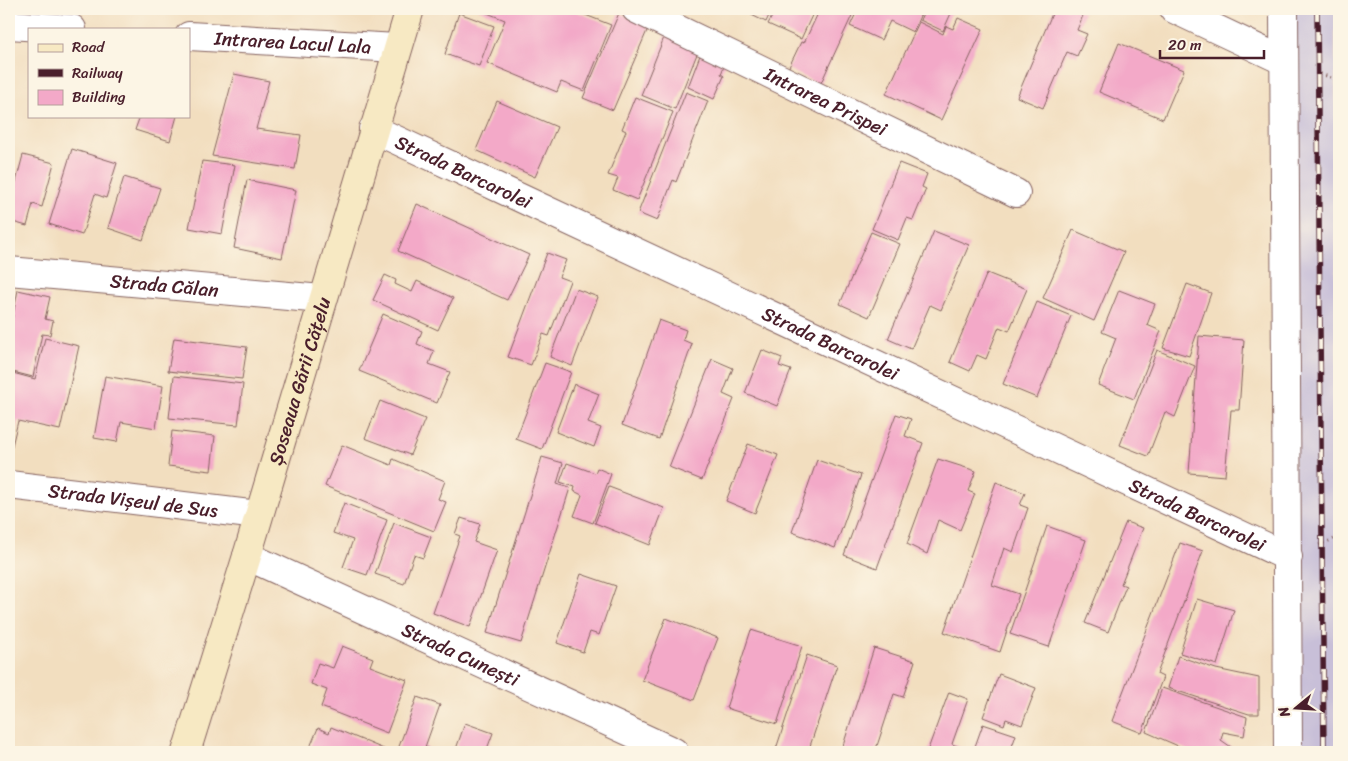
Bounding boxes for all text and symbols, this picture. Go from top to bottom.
street label: Intrarea Lacul Lala [212,21,373,64]
legend [28,28,190,118]
scale bar [1160,28,1264,60]
text: 20 m [1168,32,1202,58]
text: Road [72,34,105,60]
street label: Intrarea Prispei [758,57,893,146]
text: Railway [72,60,123,86]
text: Building [72,84,126,110]
street label: Strada Barcarolei [389,126,538,218]
street label: Strada Călan [109,264,220,307]
street label: Șoseaua Gării Cățelu [259,293,340,469]
street label: Strada Barcarolei [756,297,905,390]
street label: Strada Barcarolei [1123,469,1272,562]
street label: Strada Vișeul de Sus [46,474,220,527]
street label: Strada Cunești [396,613,525,696]
north arrow [1270,684,1320,734]
text: N [1271,703,1298,721]

